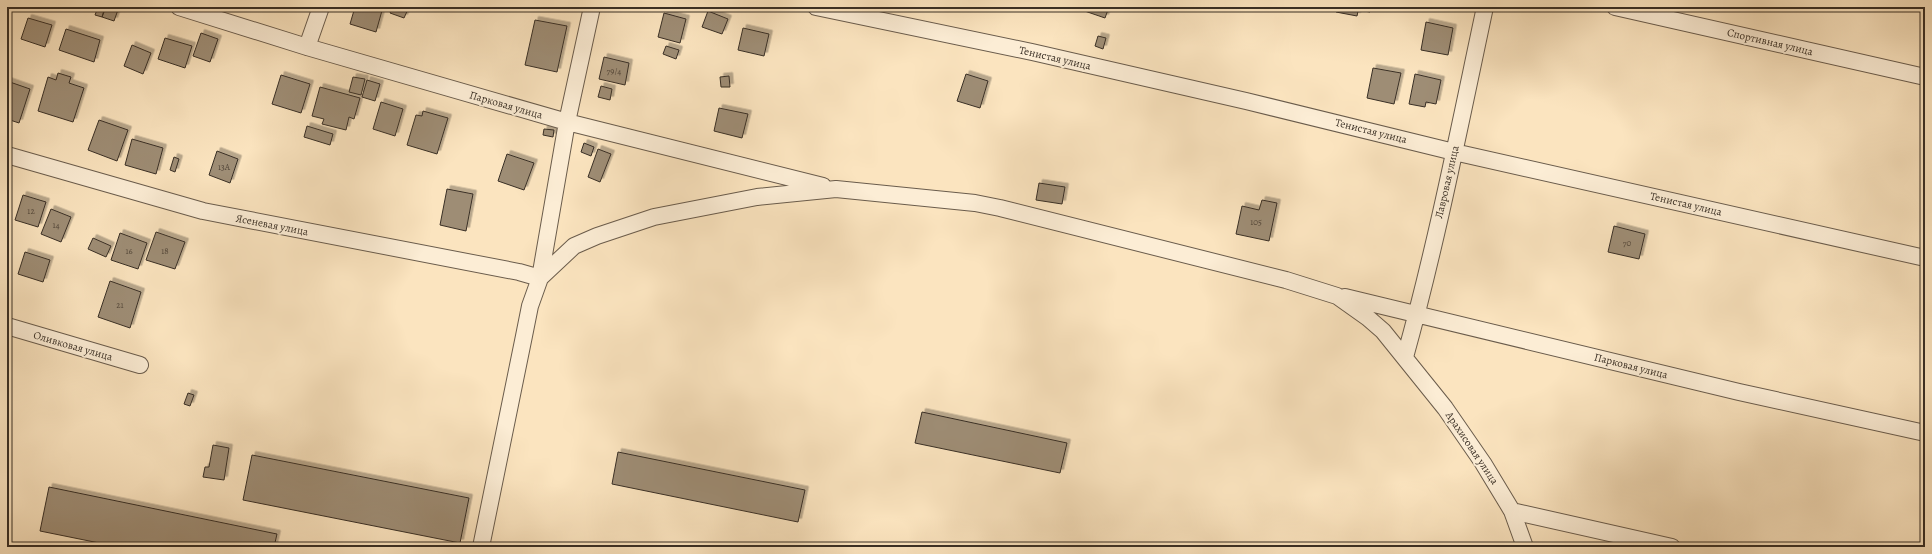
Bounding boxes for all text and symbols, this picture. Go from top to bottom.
street label: Спортивная улица [1726,25,1815,59]
street label: Тенистая улица [1017,42,1093,74]
house number: 79/4 [607,65,621,77]
street label: Парковая улица [468,87,545,123]
street label: Тенистая улица [1334,115,1409,147]
street label: Лавровая улица [1431,143,1463,220]
house number: 13А [218,161,231,173]
street label: Тенистая улица [1648,188,1724,220]
house number: 12 [27,205,35,217]
street label: Ясеневая улица [235,211,310,240]
house number: 105 [1250,216,1262,228]
house number: 14 [52,219,60,231]
house number: 70 [1623,237,1631,249]
house number: 16 [125,245,133,257]
house number: 18 [161,245,169,257]
house number: 21 [116,299,124,311]
street label: Оливковая улица [32,328,115,365]
street label: Парковая улица [1593,350,1670,383]
street label: Арахисовая улица [1441,408,1502,488]

